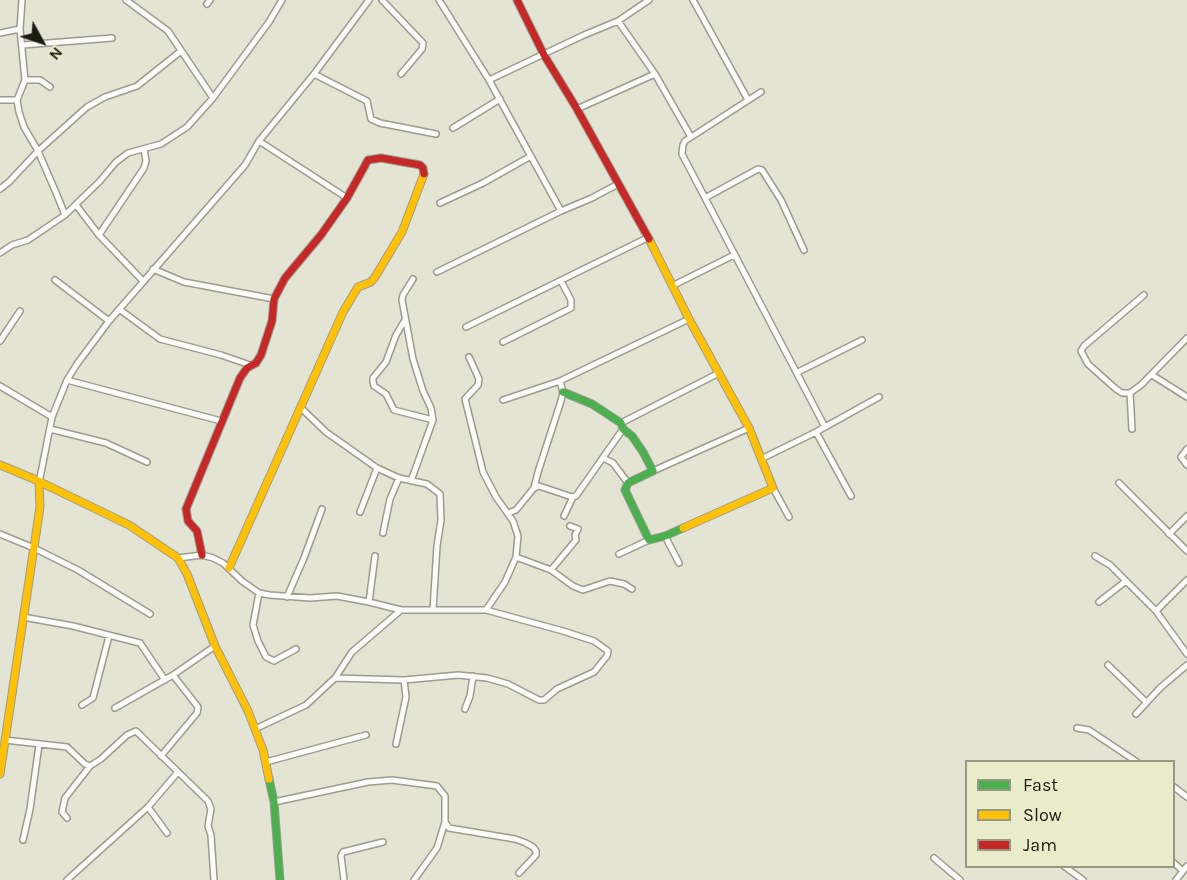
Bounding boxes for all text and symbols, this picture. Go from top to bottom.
north arrow [12,12,72,72]
text: N [45,43,67,64]
legend [965,760,1175,868]
text: Fast [1023,774,1058,796]
text: Slow [1023,804,1062,826]
text: Jam [1023,834,1057,856]

